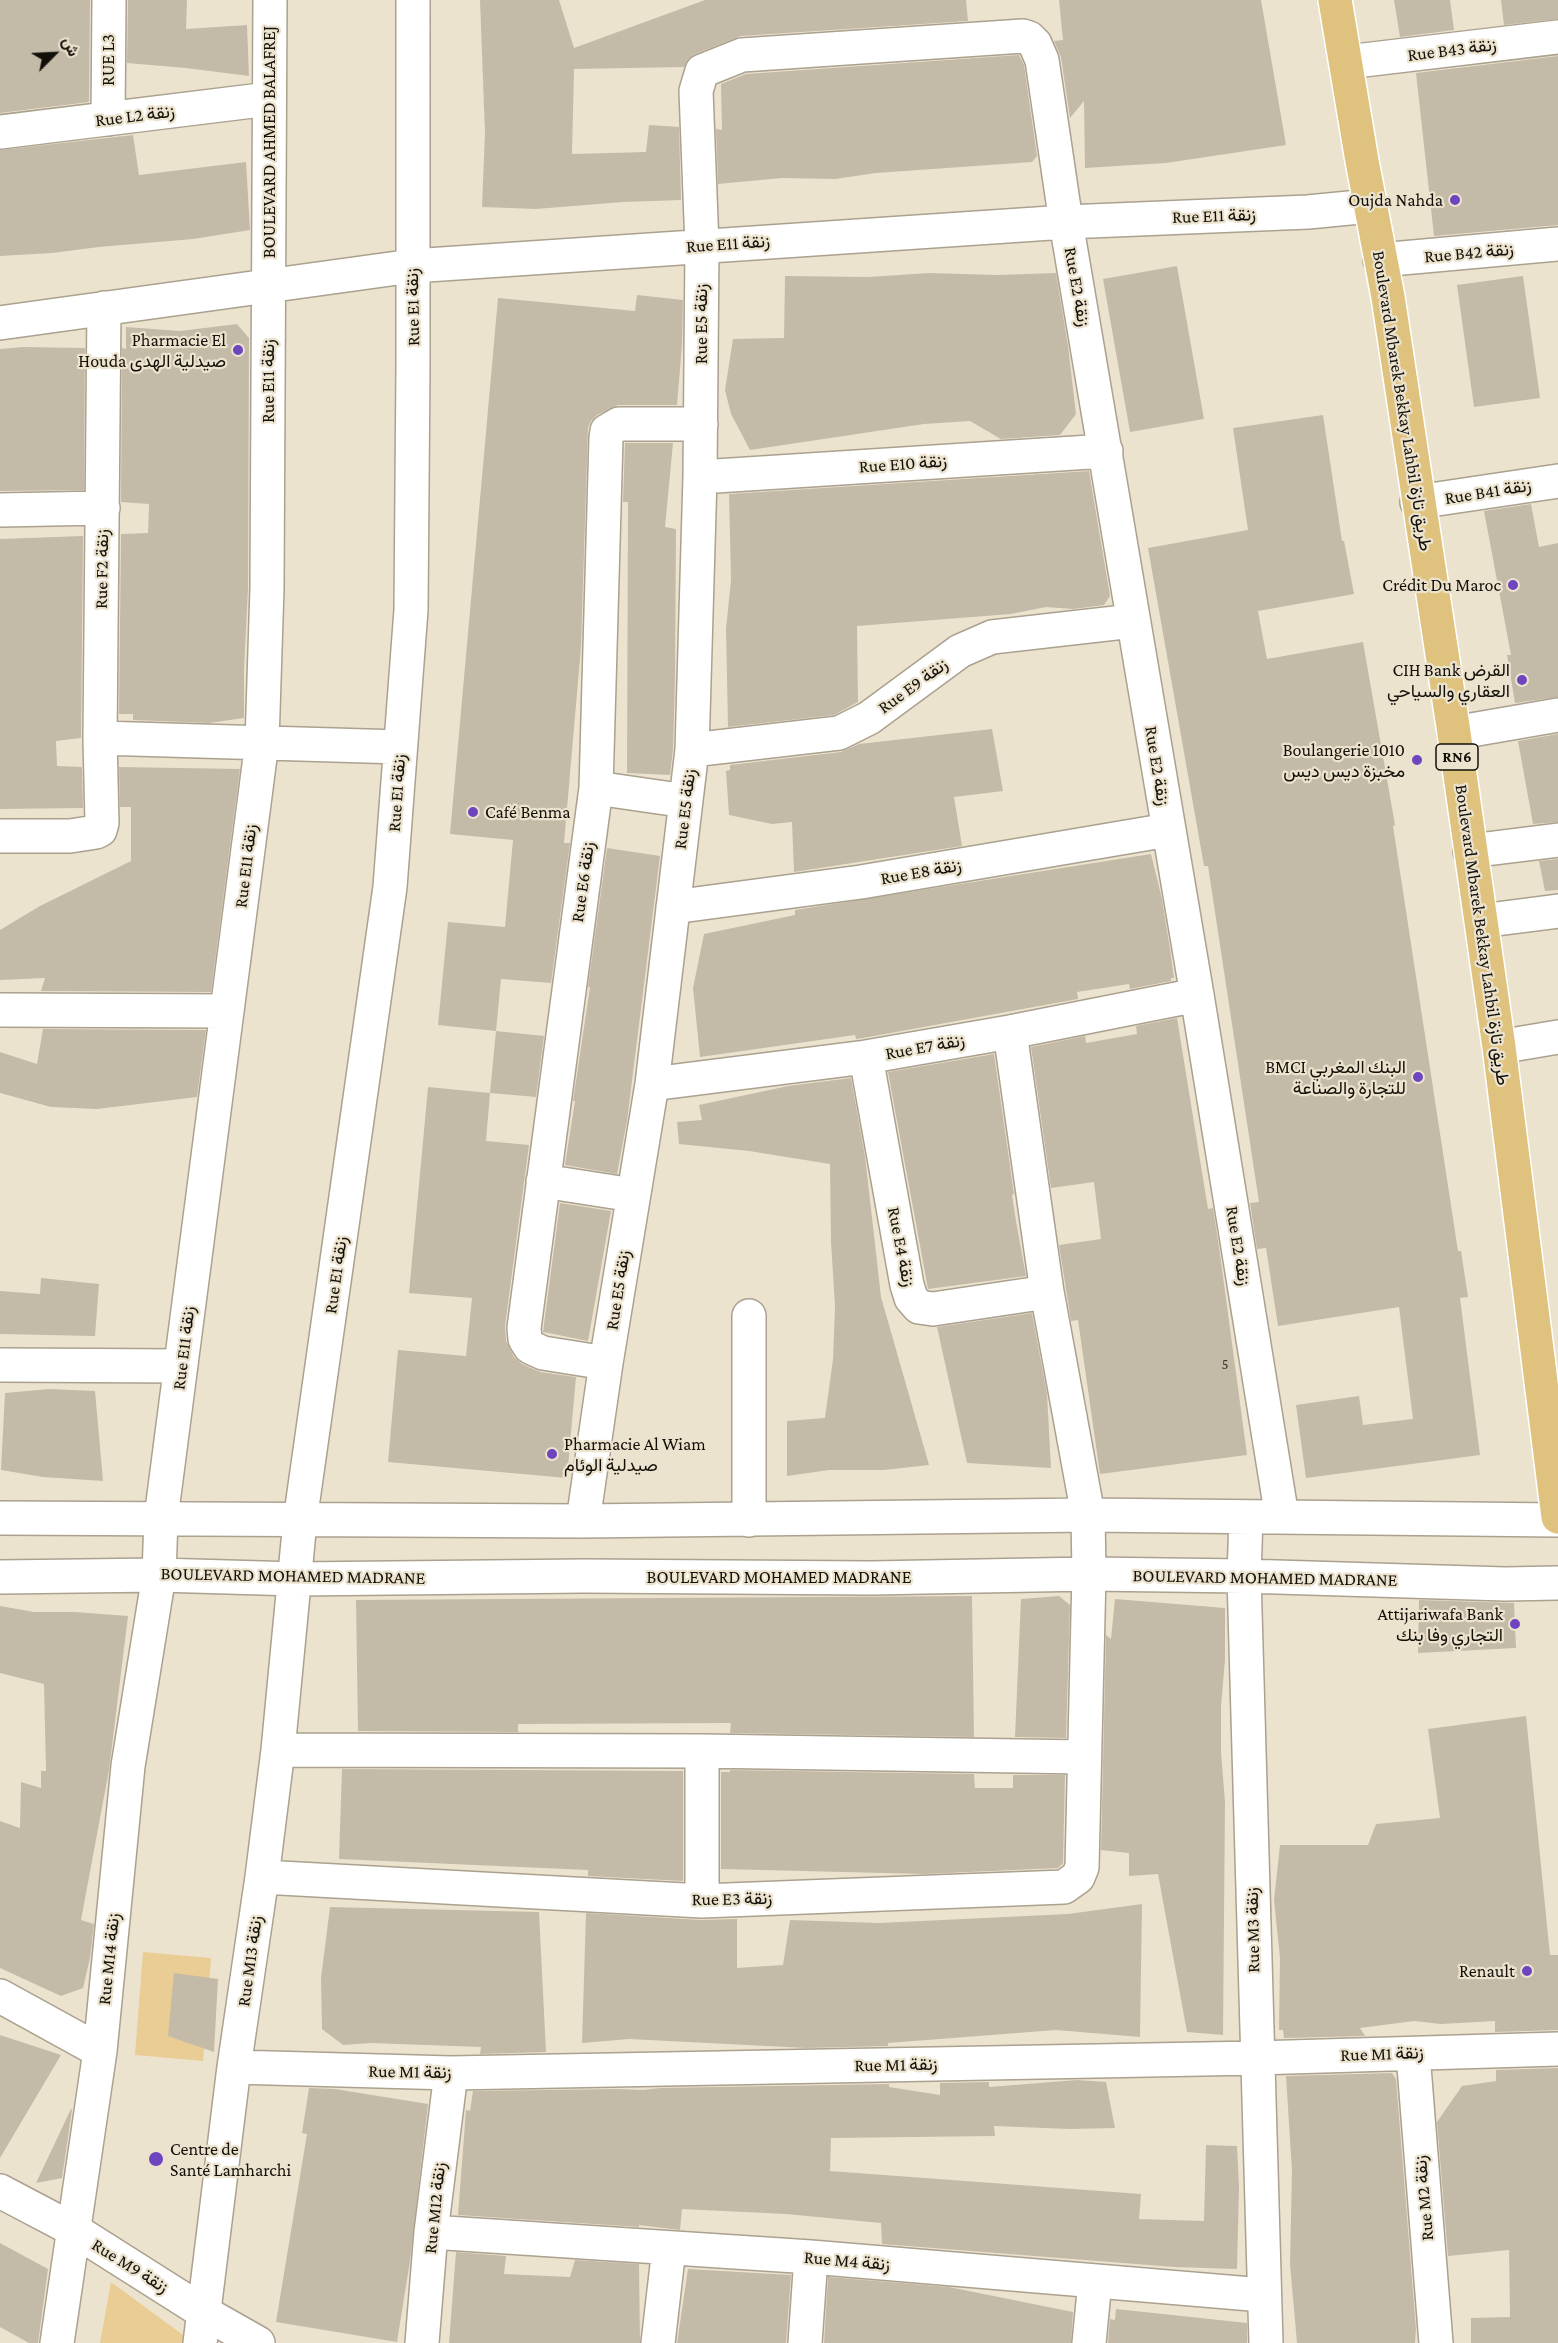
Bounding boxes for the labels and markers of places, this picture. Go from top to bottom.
place label: Oujda Nahda [1348,189,1443,211]
marker: Oujda Nahda [1448,193,1462,207]
place label: Pharmacie El Houda صيدلية الهدى [78,329,226,372]
marker: Pharmacie El Houda صيدلية الهدى [231,343,245,357]
place label: Crédit Du Maroc [1382,574,1501,596]
marker: Crédit Du Maroc [1506,578,1520,592]
place label: CIH Bank القرض العقاري والسياحي [1387,659,1510,702]
marker: CIH Bank القرض العقاري والسياحي [1515,673,1529,687]
place label: Boulangerie 1010 مخبزة ديس ديس [1283,739,1405,782]
marker: Boulangerie 1010 مخبزة ديس ديس [1410,753,1424,767]
place label: Café Benma [485,801,571,823]
marker: Café Benma [466,805,480,819]
place label: BMCI البنك المغربي للتجارة والصناعة [1265,1056,1406,1098]
marker: BMCI البنك المغربي للتجارة والصناعة [1411,1070,1425,1084]
place label: Pharmacie Al Wiam صيدلية الوئام [564,1433,706,1476]
marker: Pharmacie Al Wiam صيدلية الوئام [545,1447,559,1461]
place label: Attijariwafa Bank التجاري وفا بنك [1378,1603,1503,1646]
marker: Attijariwafa Bank التجاري وفا بنك [1508,1617,1522,1631]
place label: Renault [1459,1960,1515,1982]
marker: Renault [1520,1964,1534,1978]
place label: Centre de Santé Lamharchi [170,2138,291,2180]
marker: Centre de Santé Lamharchi [147,2150,165,2168]

